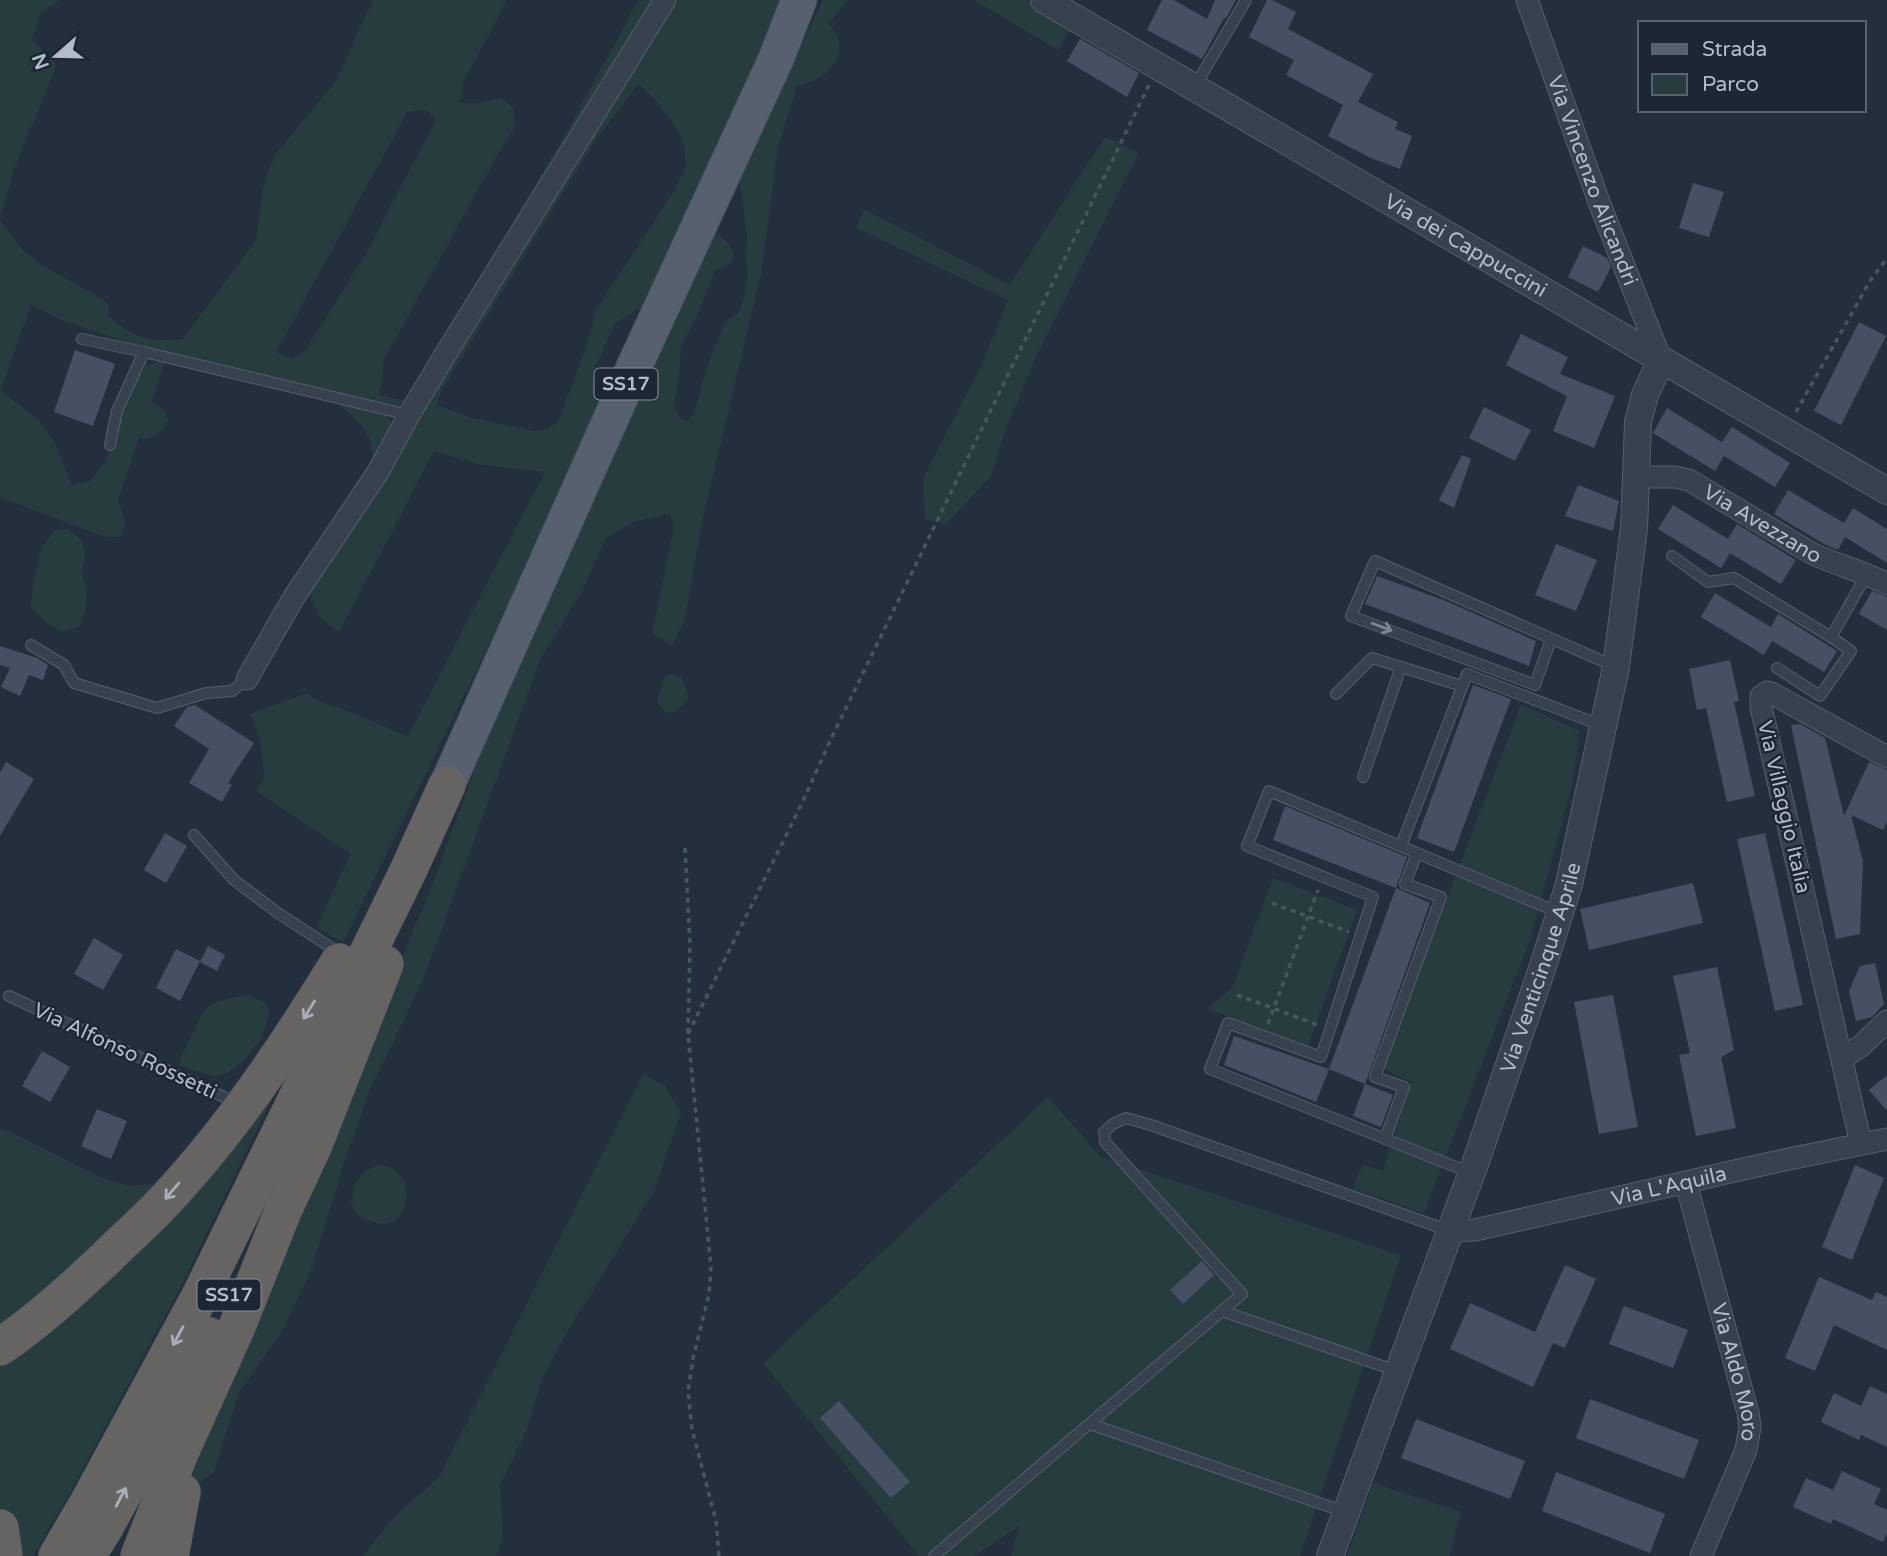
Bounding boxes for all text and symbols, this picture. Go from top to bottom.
north arrow [21,21,91,91]
legend [1638,21,1866,112]
text: Strada [1702,37,1767,62]
text: N [28,51,54,72]
street label: Via Vincenzo Alicandri [1542,72,1643,289]
text: Parco [1702,72,1759,97]
street label: Via dei Cappuccini [1380,188,1552,303]
road number: SS17 [594,368,658,400]
street label: Via Avezzano [1699,479,1825,569]
one-way arrow [1370,622,1392,635]
street label: Via Villaggio Italia [1752,718,1816,896]
street label: Via Venticinque Aprile [1495,860,1586,1076]
street label: Via Alfonso Rossetti [29,997,221,1105]
one-way arrow [302,999,316,1019]
street label: Via L'Aquila [1609,1161,1729,1211]
one-way arrow [164,1182,180,1200]
road number: SS17 [198,1280,260,1310]
street label: Via Aldo Moro [1706,1300,1763,1444]
one-way arrow [171,1325,185,1345]
one-way arrow [115,1487,128,1508]

